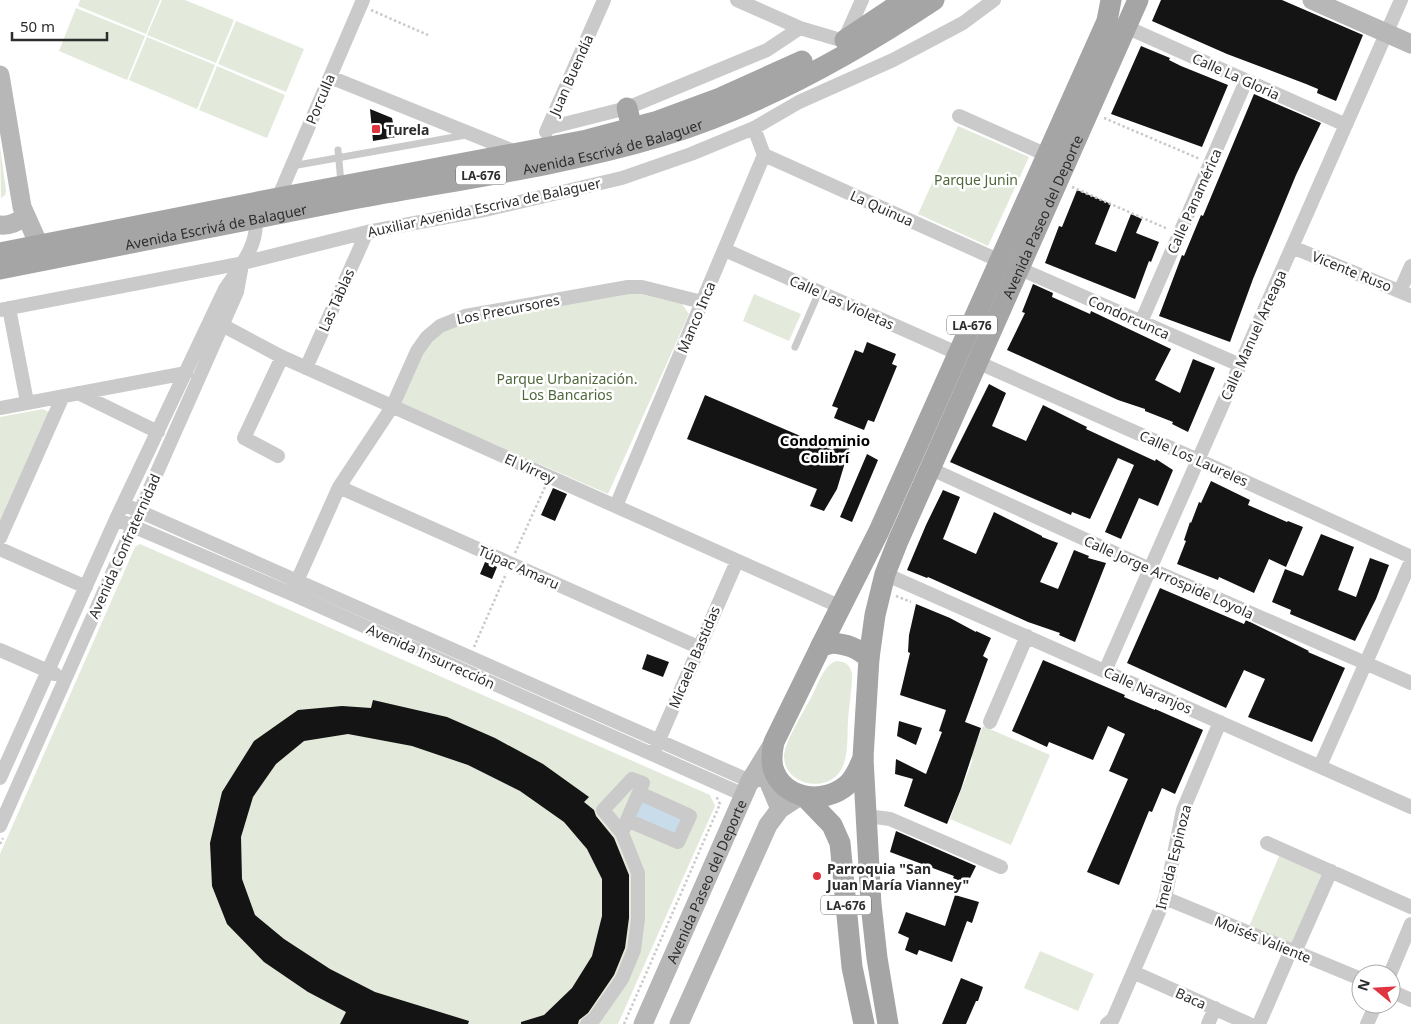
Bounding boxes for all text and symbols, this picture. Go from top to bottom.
scale bar [12,10,108,42]
text: 50 m [20,16,55,36]
street label: Juan Buendía [544,31,597,120]
street label: Calle La Gloria [1189,48,1283,104]
street label: Porculla [301,71,339,127]
street label: Avenida Escrivá de Balaguer [521,114,705,178]
place label: Turela [386,120,429,139]
marker: Turela [370,123,382,135]
street label: Avenida Paseo del Deporte [997,132,1087,301]
street label: Calle Panamérica [1162,145,1226,257]
road number: LA-676 [456,166,506,184]
park label: Parque Junin [934,170,1018,189]
street label: Auxiliar Avenida Escriva de Balaguer [366,173,603,241]
street label: La Quinua [847,186,917,230]
street label: Avenida Escrivá de Balaguer [123,199,309,254]
street label: Vicente Ruso [1309,246,1395,296]
street label: Las Tablas [314,265,358,334]
street label: Calle Manuel Arteaga [1216,267,1290,403]
street label: Calle Las Violetas [787,270,898,334]
street label: Manco Inca [672,278,720,356]
street label: Los Precursores [455,290,561,328]
street label: Condorcunca [1085,291,1173,343]
road number: LA-676 [947,316,997,334]
park label: Parque Urbanización. Los Bancarios [496,369,638,404]
street label: Calle Los Laureles [1137,426,1252,491]
district label: Condominio Colibrí [780,430,870,467]
street label: El Virrey [502,449,559,488]
street label: Avenida Confraternidad [83,471,165,621]
street label: Calle Jorge Arrospide Loyola [1081,531,1257,623]
street label: Túpac Amaru [475,541,563,593]
street label: Micaela Bastidas [664,603,724,711]
street label: Avenida Insurrección [364,619,498,693]
street label: Calle Naranjos [1101,662,1195,718]
street label: Avenida Paseo del Deporte [661,796,750,966]
street label: Imelda Espinoza [1151,803,1195,911]
place label: Parroquia "San Juan María Vianney" [825,859,969,894]
marker: Parroquia "San Juan María Vianney" [811,870,823,882]
road number: LA-676 [821,896,871,914]
street label: Moisés Valiente [1212,911,1314,967]
north arrow [1351,964,1401,1014]
text: N [1352,976,1374,993]
street label: Baca [1173,983,1209,1013]

